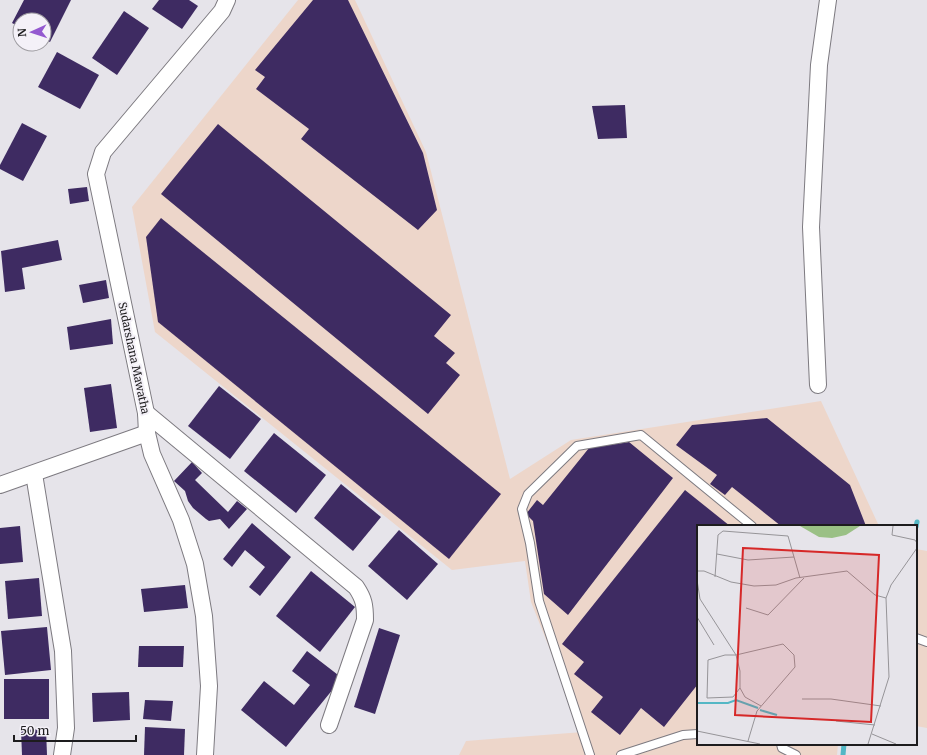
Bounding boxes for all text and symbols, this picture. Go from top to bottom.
north arrow [12,12,52,52]
text: N [15,28,29,37]
street label: Sudarshana Mawatha [115,301,153,415]
inset map [697,525,917,745]
scale bar [14,717,136,743]
text: 50 m [20,723,49,738]

